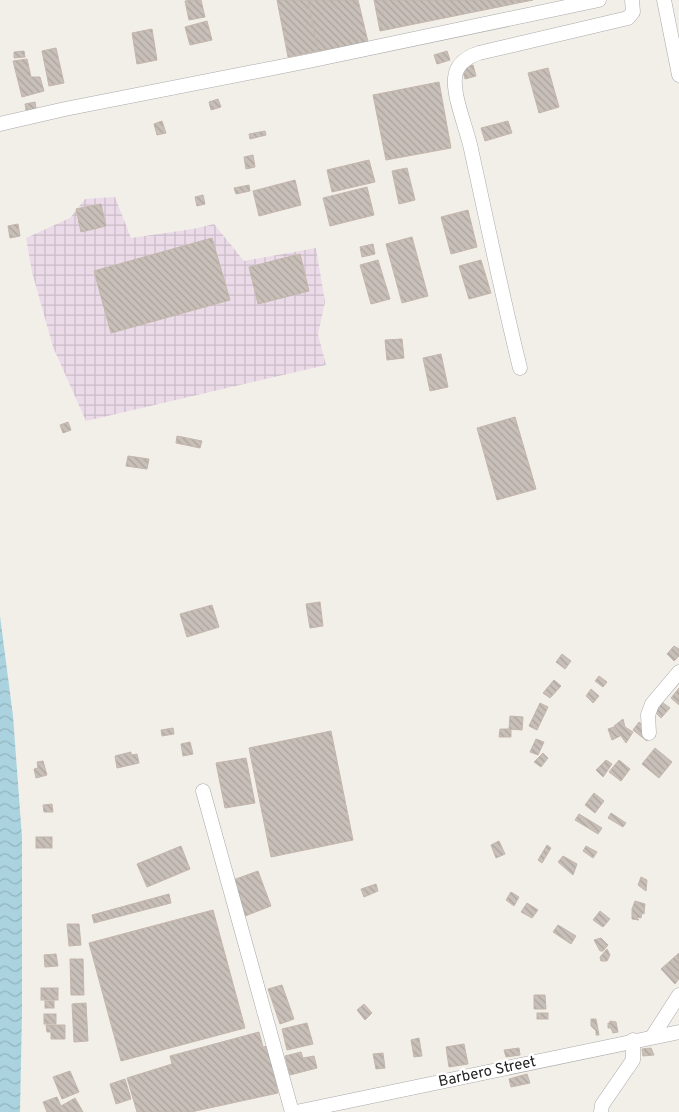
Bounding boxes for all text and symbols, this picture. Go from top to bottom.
street label: Barbero Street [437,1053,538,1092]

